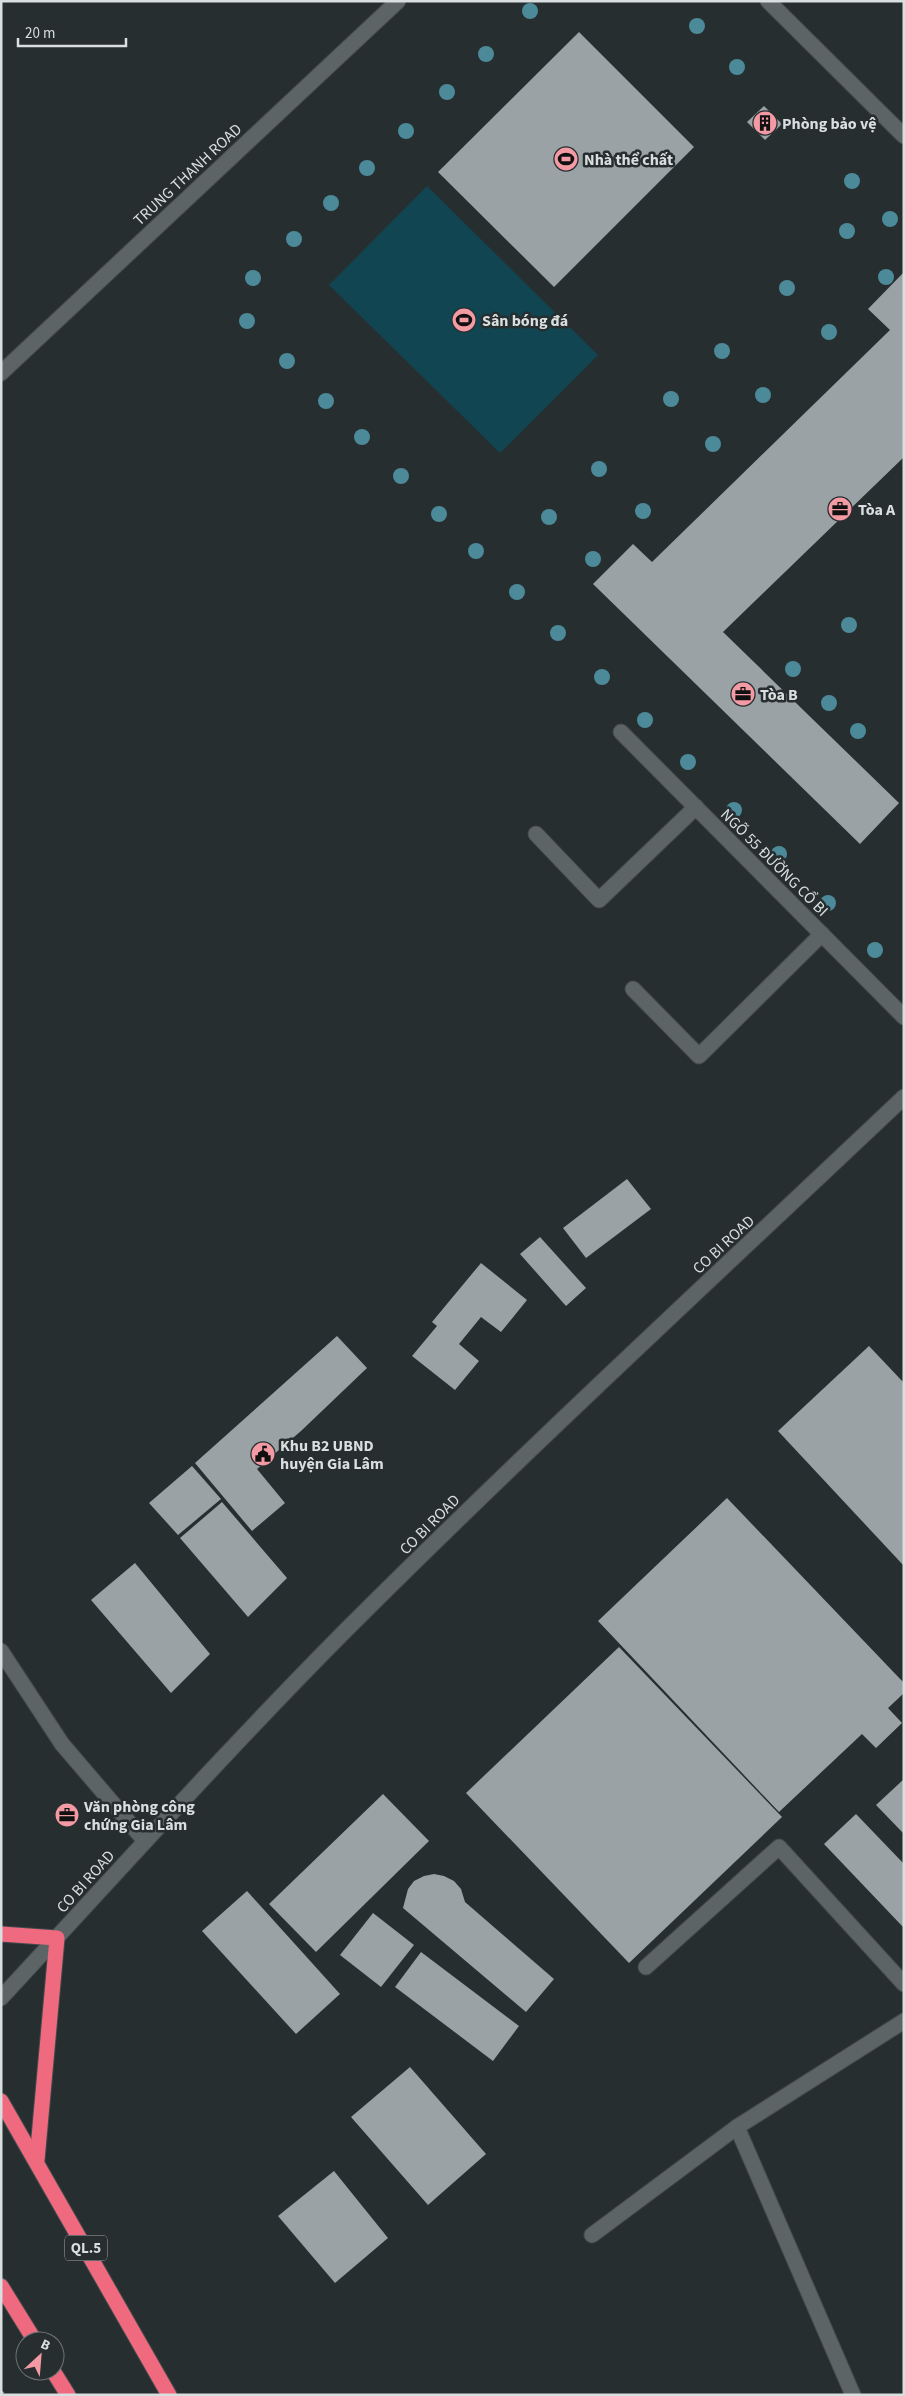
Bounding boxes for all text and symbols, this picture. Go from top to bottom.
scale bar [18,15,125,47]
text: 20 m [25,23,55,44]
building icon: Phòng bảo vệ [752,110,778,136]
place label: Phòng bảo vệ [782,113,876,135]
street label: TRUNG THANH ROAD [129,118,247,231]
sports icon: Nhà thể chất [553,146,579,172]
place label: Nhà thể chất [584,149,673,171]
sports icon: Sân bóng đá [451,307,477,333]
place label: Sân bóng đá [482,310,568,332]
office icon: Tòa A [827,496,853,522]
place label: Tòa A [858,499,896,521]
office icon: Tòa B [730,681,756,707]
place label: Tòa B [760,684,798,706]
street label: NGÕ 55 ĐƯỜNG CỔ BI [716,804,833,921]
street label: CO BI ROAD [688,1210,760,1279]
place label: Khu B2 UBND huyện Gia Lâm [280,1435,384,1475]
public building icon: Khu B2 UBND huyện Gia Lâm [250,1441,276,1467]
street label: CO BI ROAD [395,1489,465,1560]
place label: Văn phòng công chứng Gia Lâm [83,1796,195,1836]
office icon: Văn phòng công chứng Gia Lâm [54,1802,80,1828]
street label: CO BI ROAD [52,1845,120,1918]
road number: QL.5 [65,2236,107,2260]
north arrow [15,2331,65,2381]
text: B [37,2334,54,2356]

